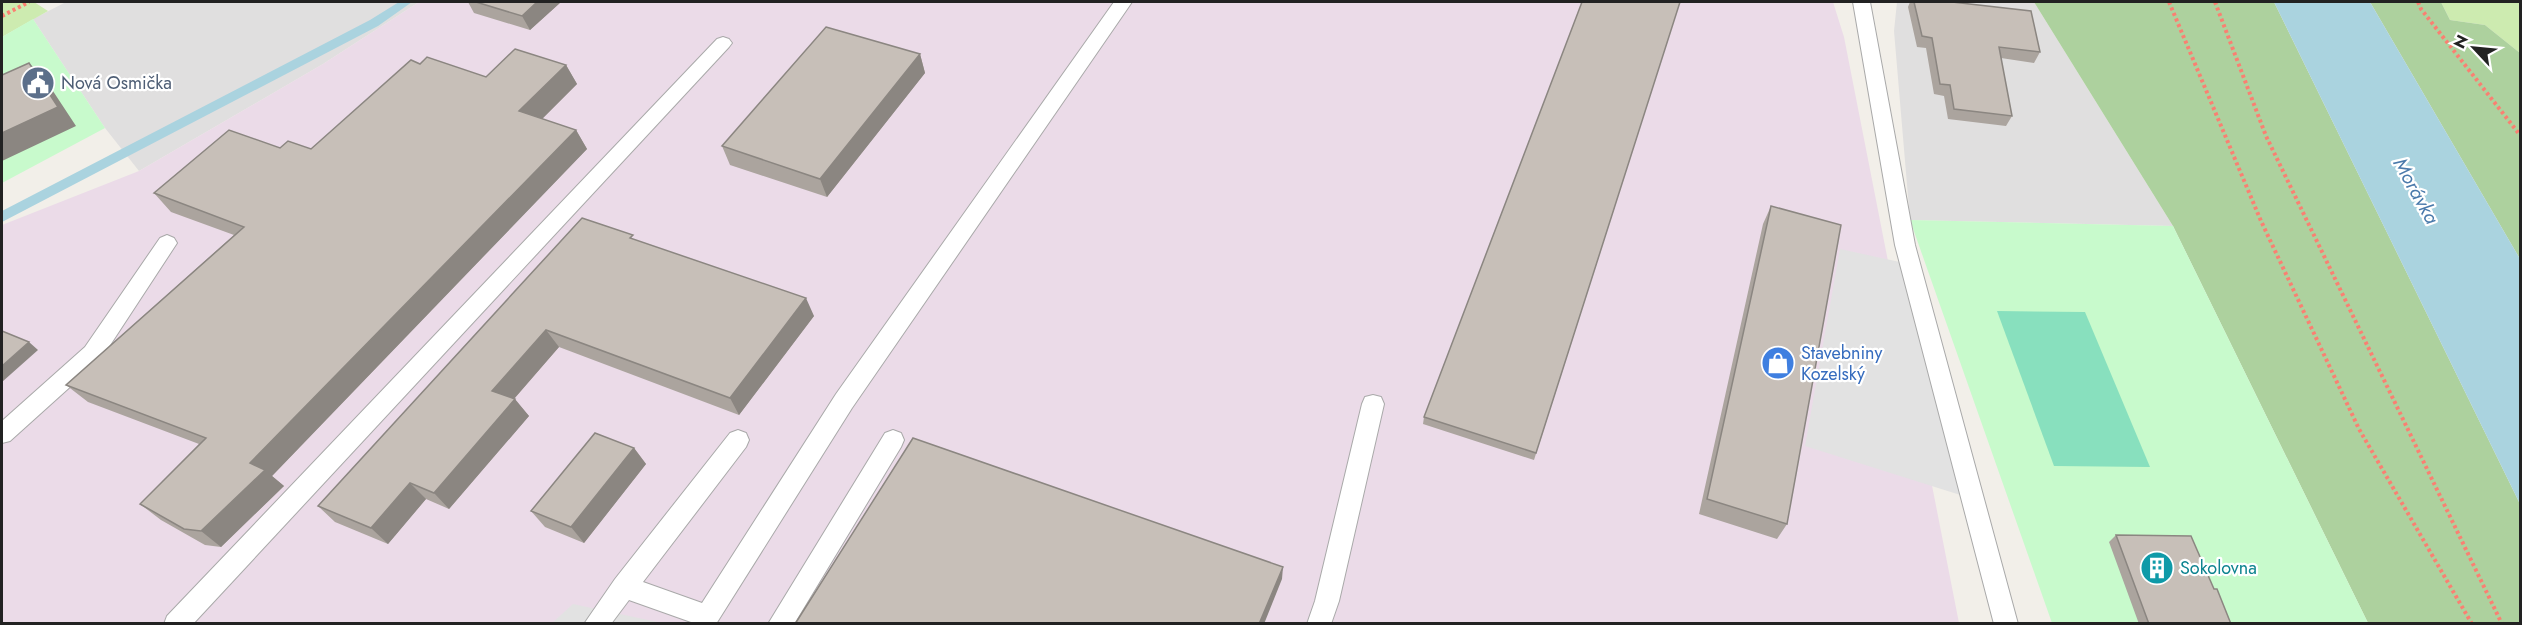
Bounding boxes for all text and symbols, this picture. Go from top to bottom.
north arrow [2444,18,2504,78]
text: N [2448,31,2474,52]
public building icon: Nová Osmička [20,65,56,101]
place label: Nová Osmička [61,70,172,96]
water label: Morávka [2386,152,2446,230]
place label: Stavebniny Kozelský [1801,340,1882,387]
shop icon: Stavebniny Kozelský [1760,345,1796,381]
building icon: Sokolovna [2139,550,2175,586]
place label: Sokolovna [2180,555,2257,581]

